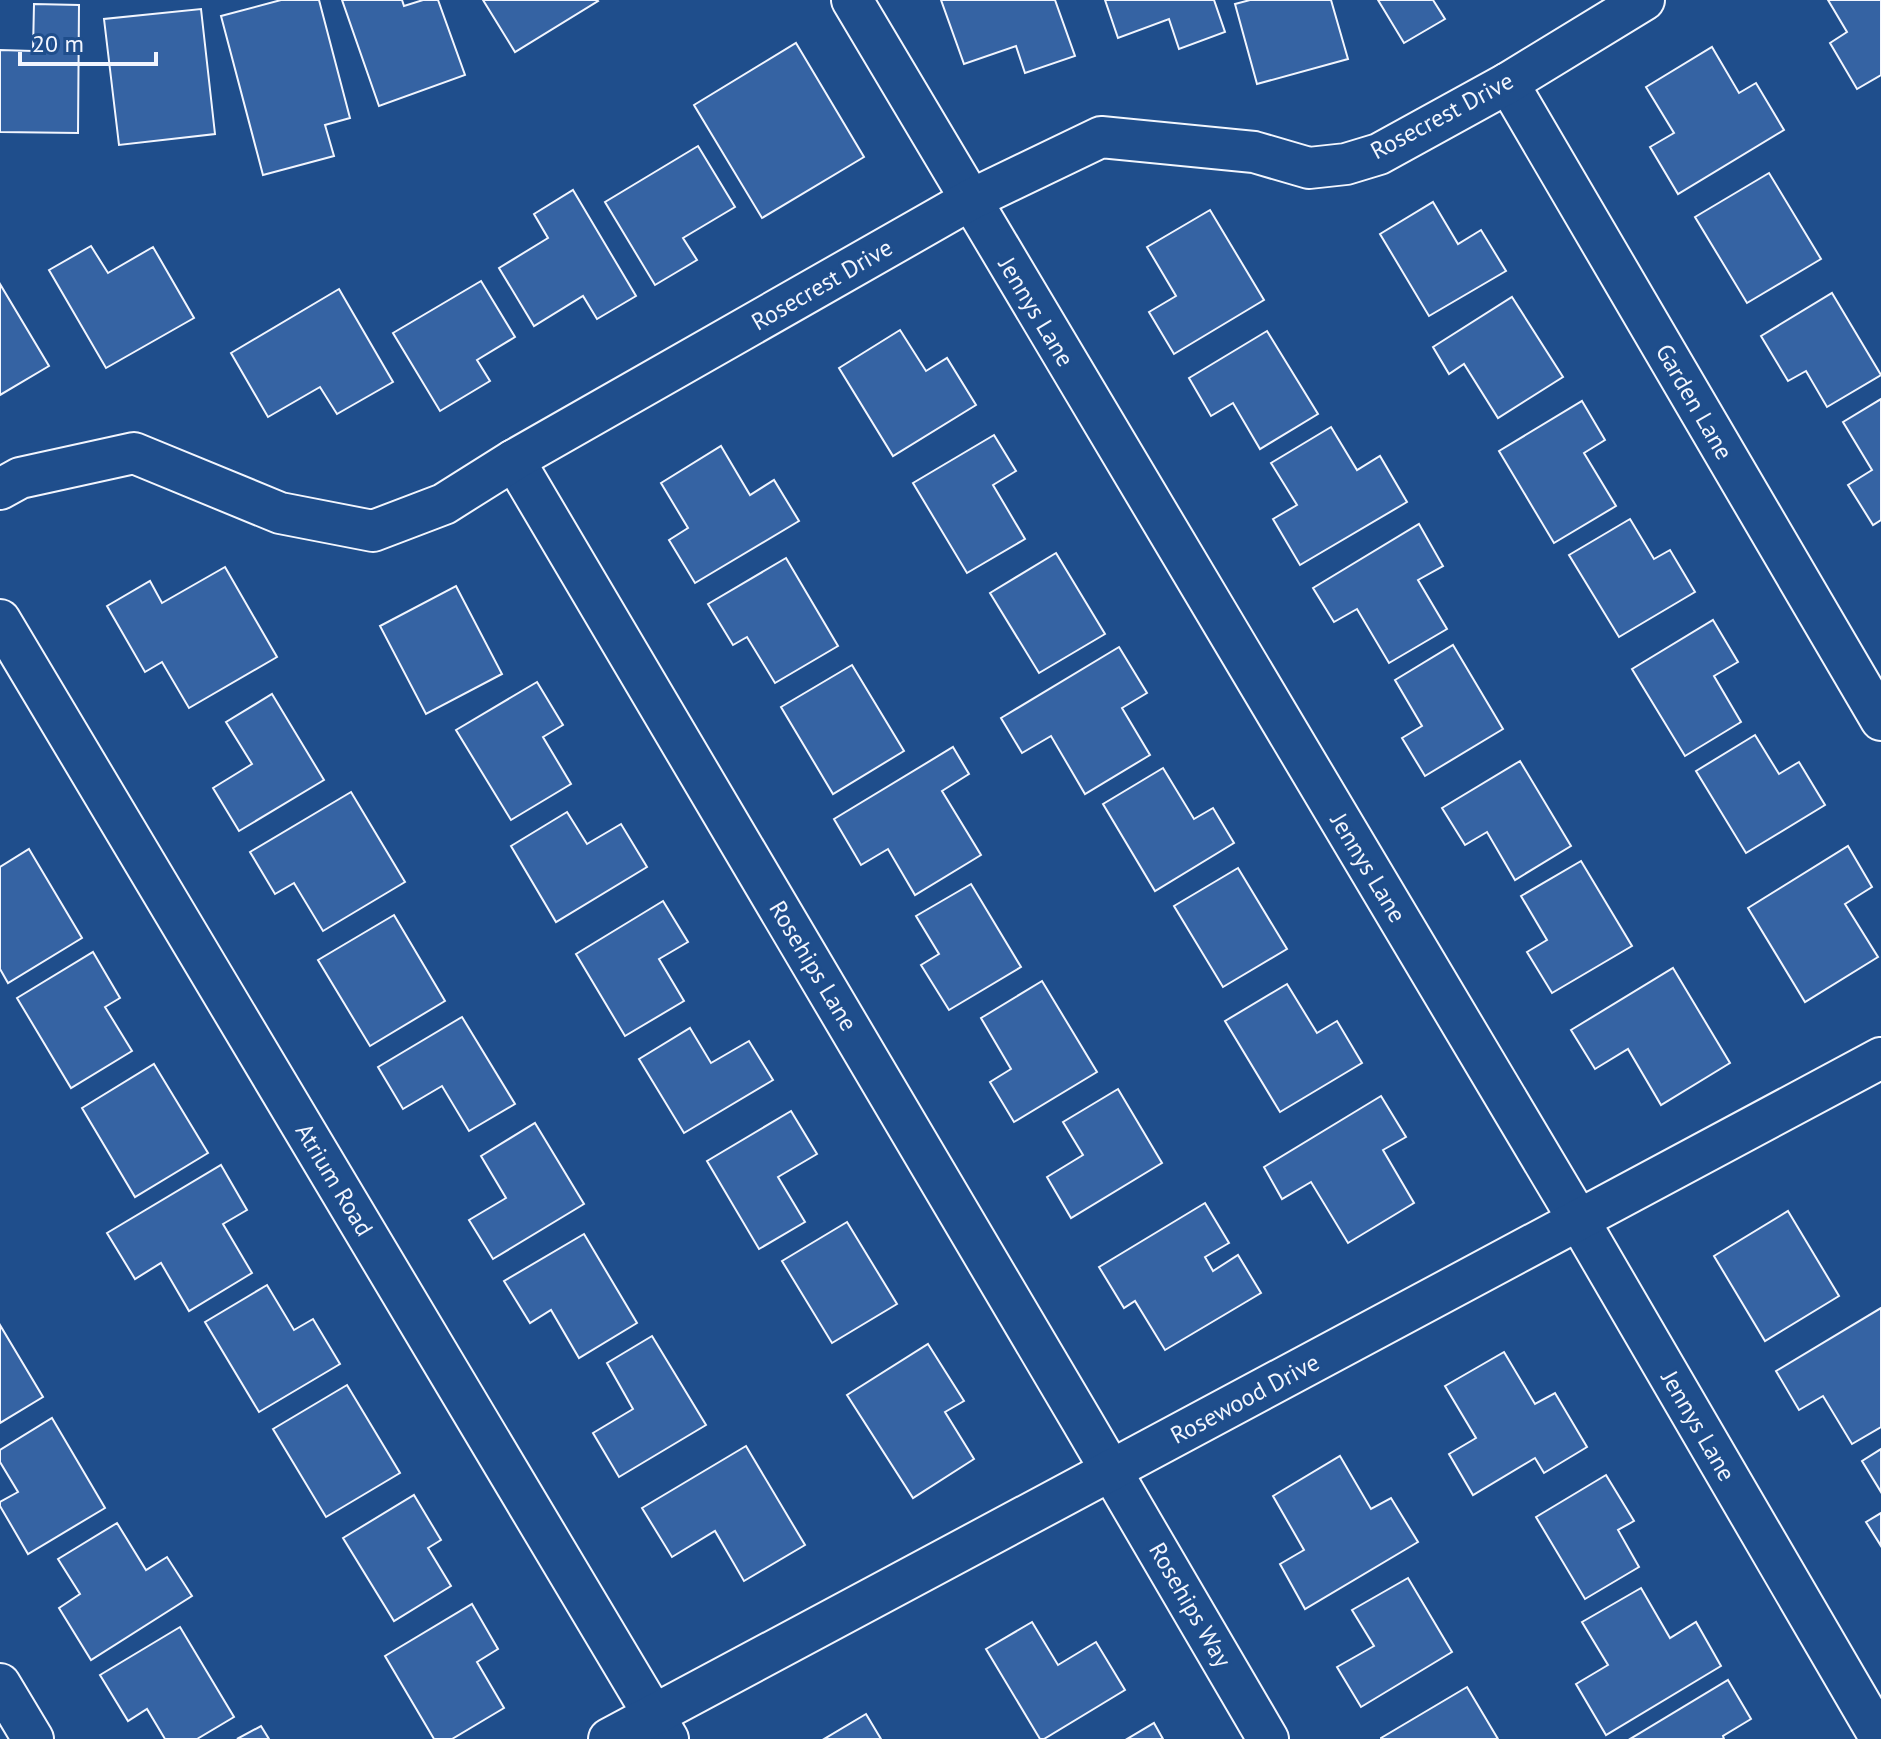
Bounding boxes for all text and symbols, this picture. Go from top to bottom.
scale bar [20,16,156,66]
text: 20 m [32,28,84,59]
street label: Rosecrest Drive [1365,65,1519,166]
street label: Rosecrest Drive [746,232,898,337]
street label: Jennys Lane [991,250,1081,372]
street label: Garden Lane [1649,338,1740,465]
street label: Jennys Lane [1323,806,1413,928]
street label: Rosehips Lane [762,895,864,1037]
street label: Atrium Road [289,1118,380,1242]
street label: Rosewood Drive [1165,1346,1325,1451]
street label: Jennys Lane [1654,1364,1742,1486]
street label: Rosehips Way [1142,1537,1239,1673]

